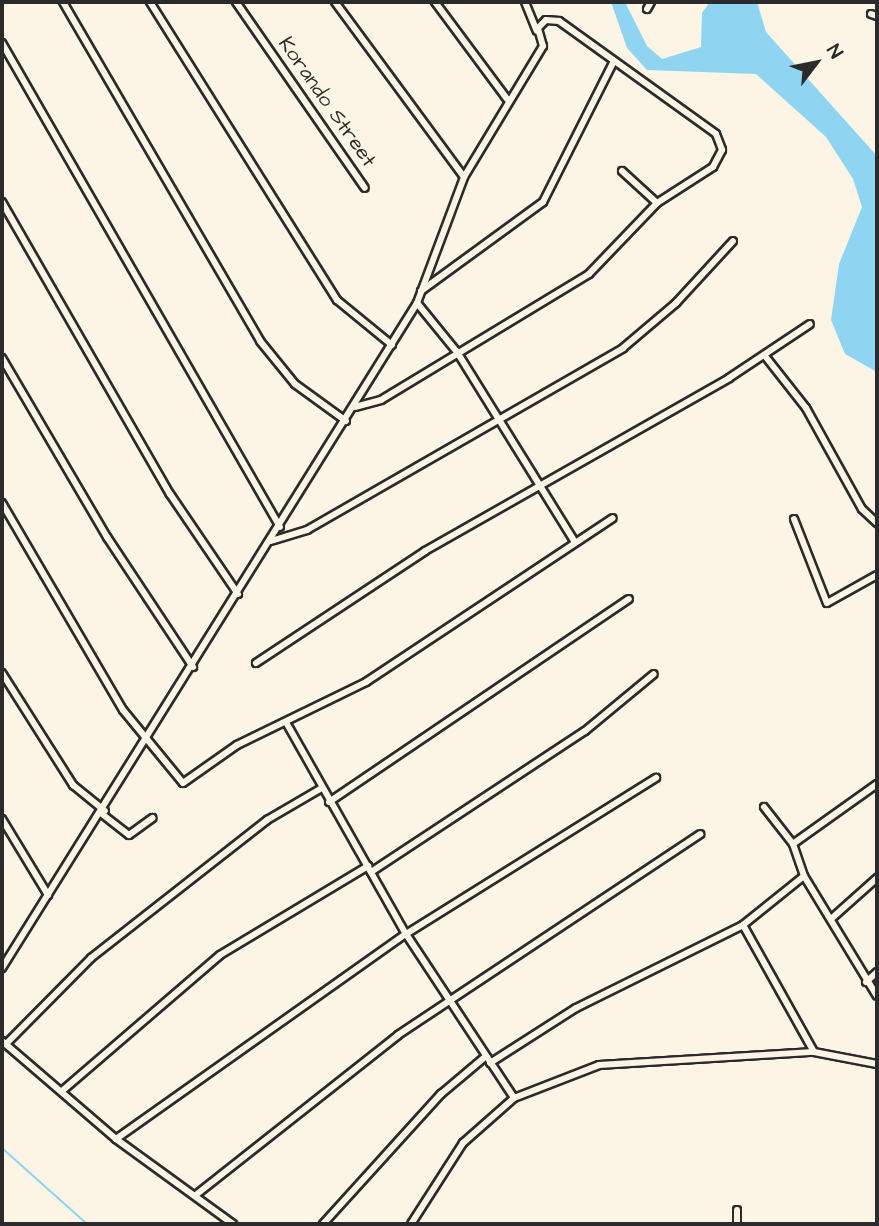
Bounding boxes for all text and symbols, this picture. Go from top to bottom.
north arrow [781,28,851,98]
street label: Korando Street [273,32,381,172]
text: N [820,39,849,64]

